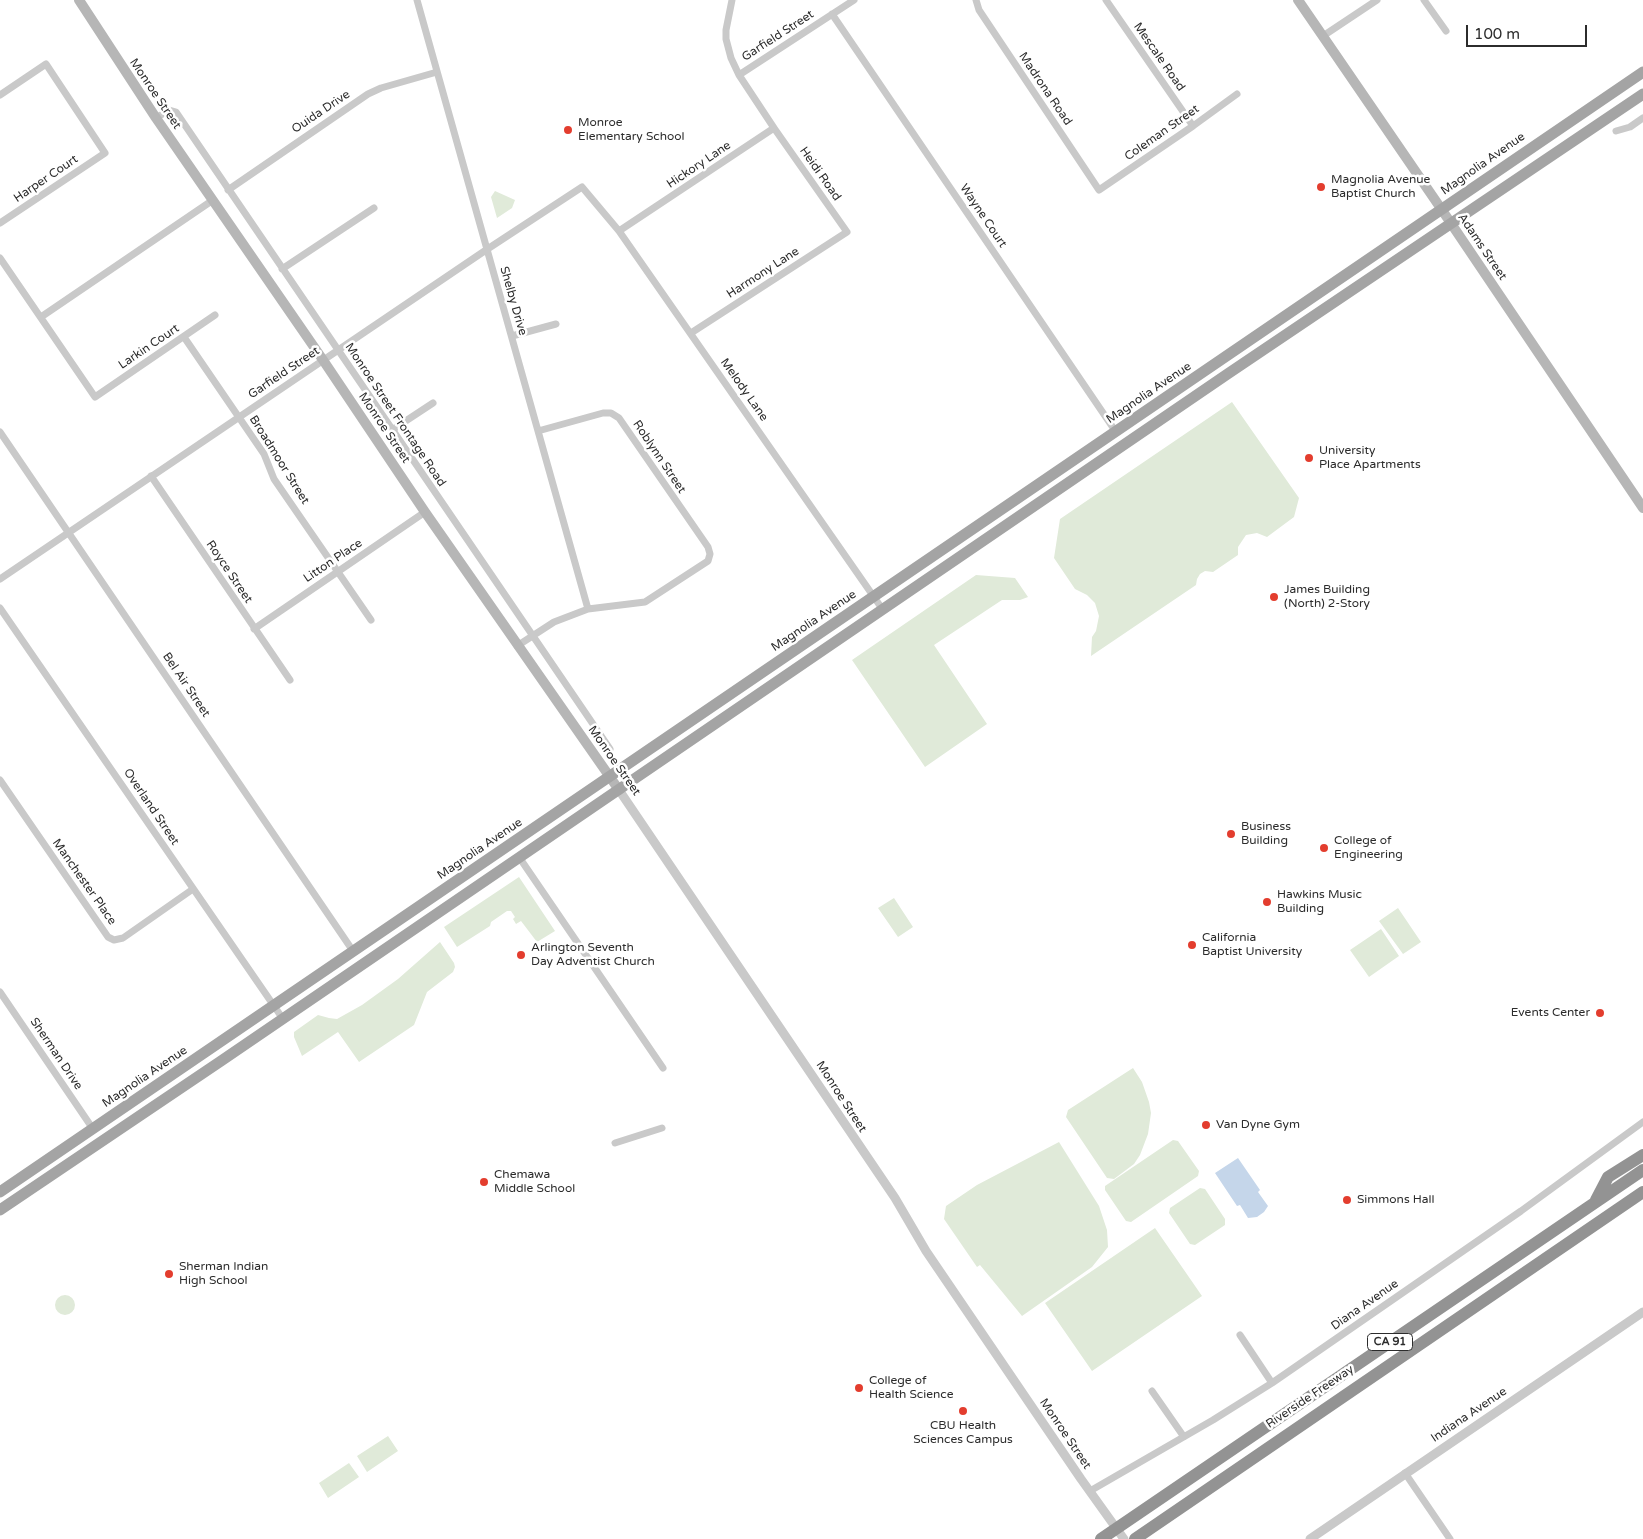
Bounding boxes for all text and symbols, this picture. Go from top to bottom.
street label: Garfield Street [739,7,817,65]
scale bar [1468,15,1589,47]
street label: Mescale Road [1130,20,1188,94]
text: 100 m [1474,25,1520,43]
street label: Madrona Road [1015,50,1075,128]
street label: Monroe Street [126,56,184,132]
street label: Ouida Drive [289,87,353,137]
street label: Coleman Street [1122,102,1202,164]
place label: Monroe Elementary School [578,116,685,144]
marker: Monroe Elementary School [562,124,574,136]
street label: Magnolia Avenue [1438,130,1528,198]
street label: Hickory Lane [664,138,734,192]
street label: Heidi Road [796,144,844,204]
street label: Harper Court [11,152,81,206]
place label: Magnolia Avenue Baptist Church [1331,173,1430,201]
street label: Wayne Court [956,181,1010,251]
marker: Magnolia Avenue Baptist Church [1315,181,1327,193]
street label: Adams Street [1454,211,1510,283]
street label: Harmony Lane [724,244,802,302]
street label: Shelby Drive [496,265,530,337]
street label: Larkin Court [116,321,182,373]
street label: Monroe Street Frontage Road [342,341,448,489]
street label: Garfield Street [246,344,322,402]
street label: Melody Lane [717,356,771,424]
street label: Magnolia Avenue [1104,359,1194,427]
street label: Monroe Street [355,390,413,466]
street label: Broadmoor Street [246,413,312,507]
street label: Roblynn Street [629,418,689,496]
place label: University Place Apartments [1319,444,1421,472]
marker: University Place Apartments [1303,452,1315,464]
street label: Litton Place [301,536,365,586]
street label: Royce Street [203,538,255,606]
place label: James Building (North) 2-Story [1284,583,1370,611]
street label: Magnolia Avenue [769,587,859,655]
marker: James Building (North) 2-Story [1268,591,1280,603]
street label: Bel Air Street [159,650,213,720]
street label: Monroe Street [585,723,643,799]
street label: Overland Street [120,766,182,848]
street label: Magnolia Avenue [435,815,525,883]
place label: Business Building [1241,820,1291,848]
marker: Business Building [1225,828,1237,840]
place label: College of Engineering [1334,834,1403,862]
street label: Manchester Place [49,836,119,928]
marker: College of Engineering [1318,842,1330,854]
place label: Hawkins Music Building [1277,888,1362,916]
marker: Hawkins Music Building [1261,896,1273,908]
place label: California Baptist University [1202,931,1302,959]
marker: California Baptist University [1186,939,1198,951]
place label: Arlington Seventh Day Adventist Church [531,941,655,969]
marker: Arlington Seventh Day Adventist Church [515,949,527,961]
place label: Events Center [1511,1006,1590,1020]
marker: Events Center [1594,1007,1606,1019]
street label: Sherman Drive [27,1015,85,1093]
street label: Magnolia Avenue [100,1043,190,1111]
street label: Monroe Street [813,1059,869,1135]
place label: Van Dyne Gym [1216,1118,1300,1132]
marker: Van Dyne Gym [1200,1119,1212,1131]
place label: Chemawa Middle School [494,1168,575,1196]
marker: Chemawa Middle School [478,1176,490,1188]
place label: Simmons Hall [1357,1193,1435,1207]
marker: Simmons Hall [1341,1194,1353,1206]
place label: Sherman Indian High School [179,1260,268,1288]
marker: Sherman Indian High School [163,1268,175,1280]
street label: Diana Avenue [1329,1277,1401,1333]
road number: CA 91 [1368,1334,1412,1350]
street label: Riverside Freeway [1263,1362,1357,1432]
place label: College of Health Science [869,1374,953,1402]
marker: College of Health Science [853,1382,865,1394]
street label: Indiana Avenue [1428,1384,1510,1446]
street label: Monroe Street [1036,1396,1094,1472]
marker: CBU Health Sciences Campus [957,1405,969,1417]
place label: CBU Health Sciences Campus [913,1419,1013,1447]

